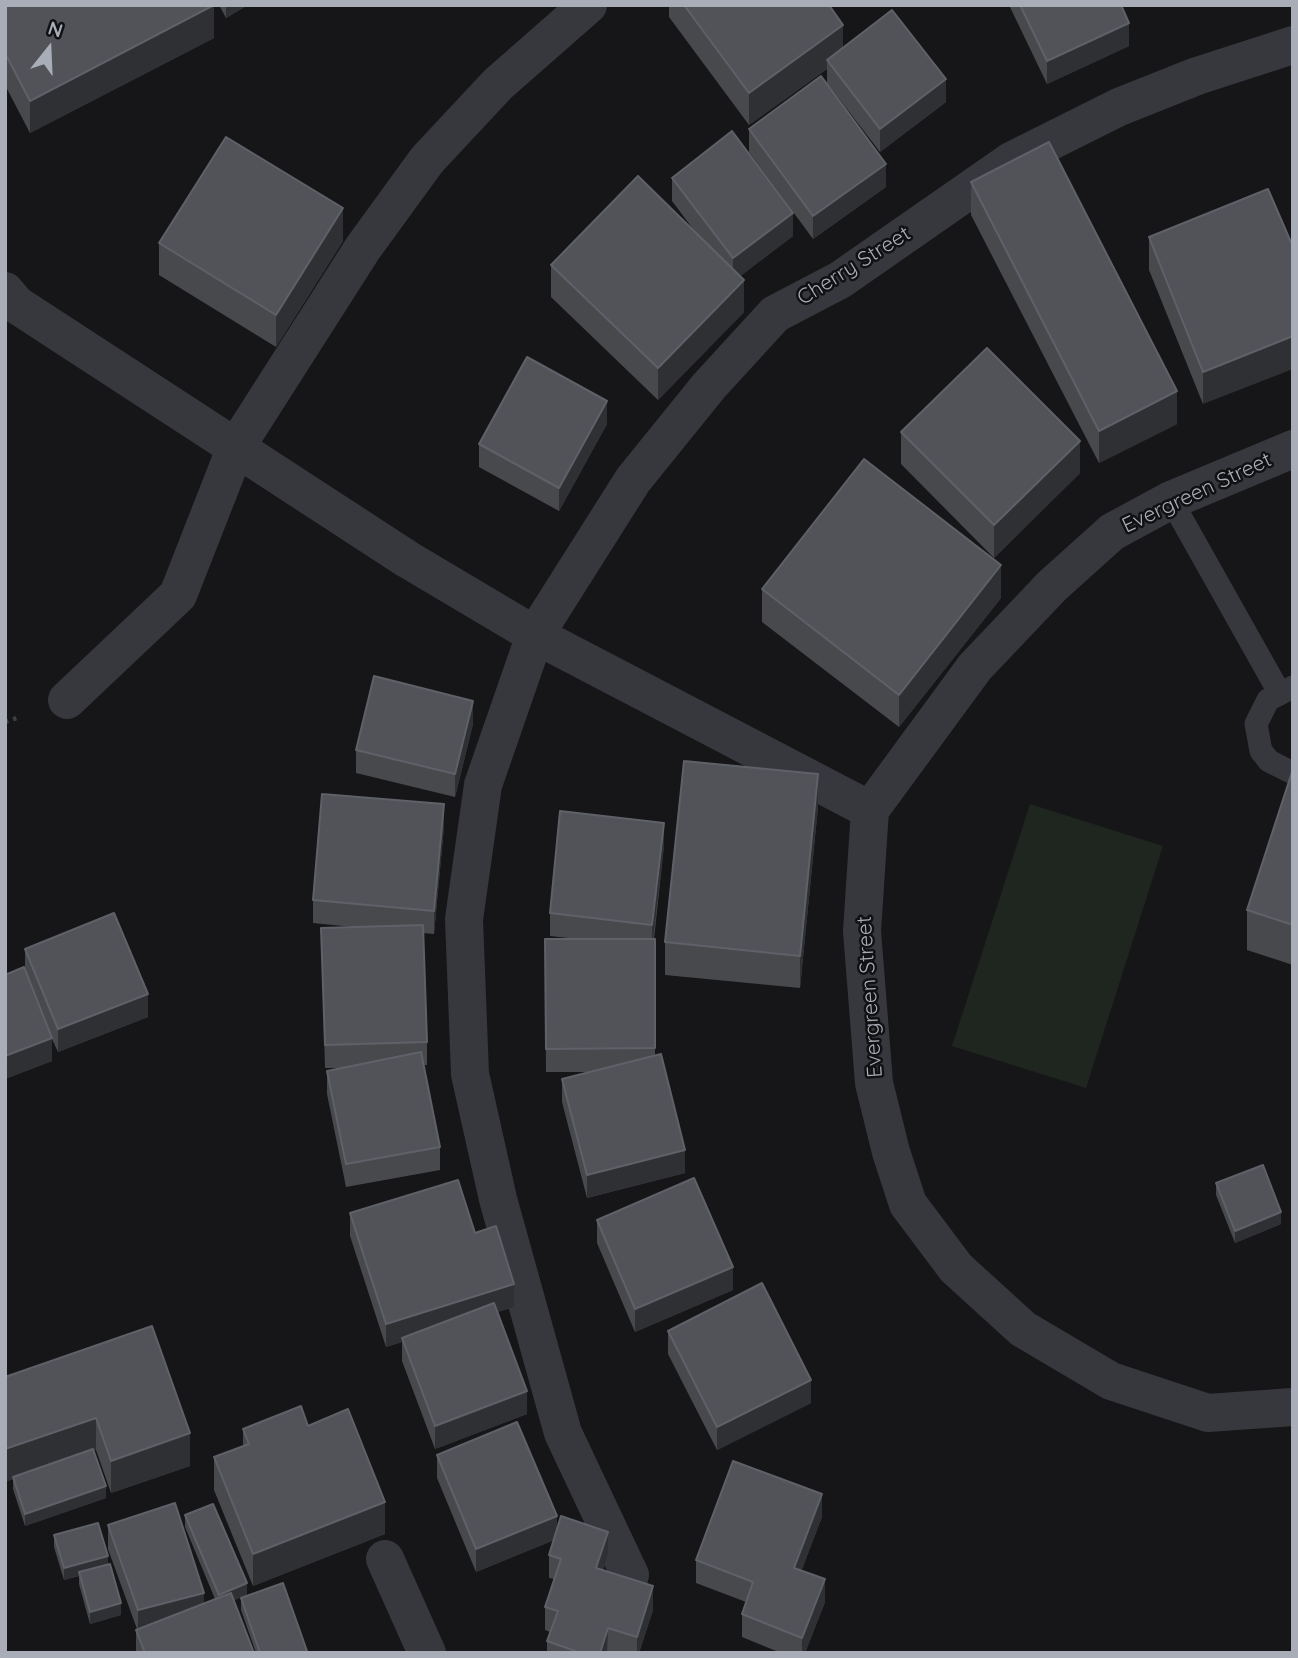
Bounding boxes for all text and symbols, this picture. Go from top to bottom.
north arrow [14,14,84,84]
text: N [45,15,66,43]
street label: Cherry Street [793,221,915,311]
street label: Evergreen Street [1118,447,1276,539]
street label: Evergreen Street [852,915,888,1079]

